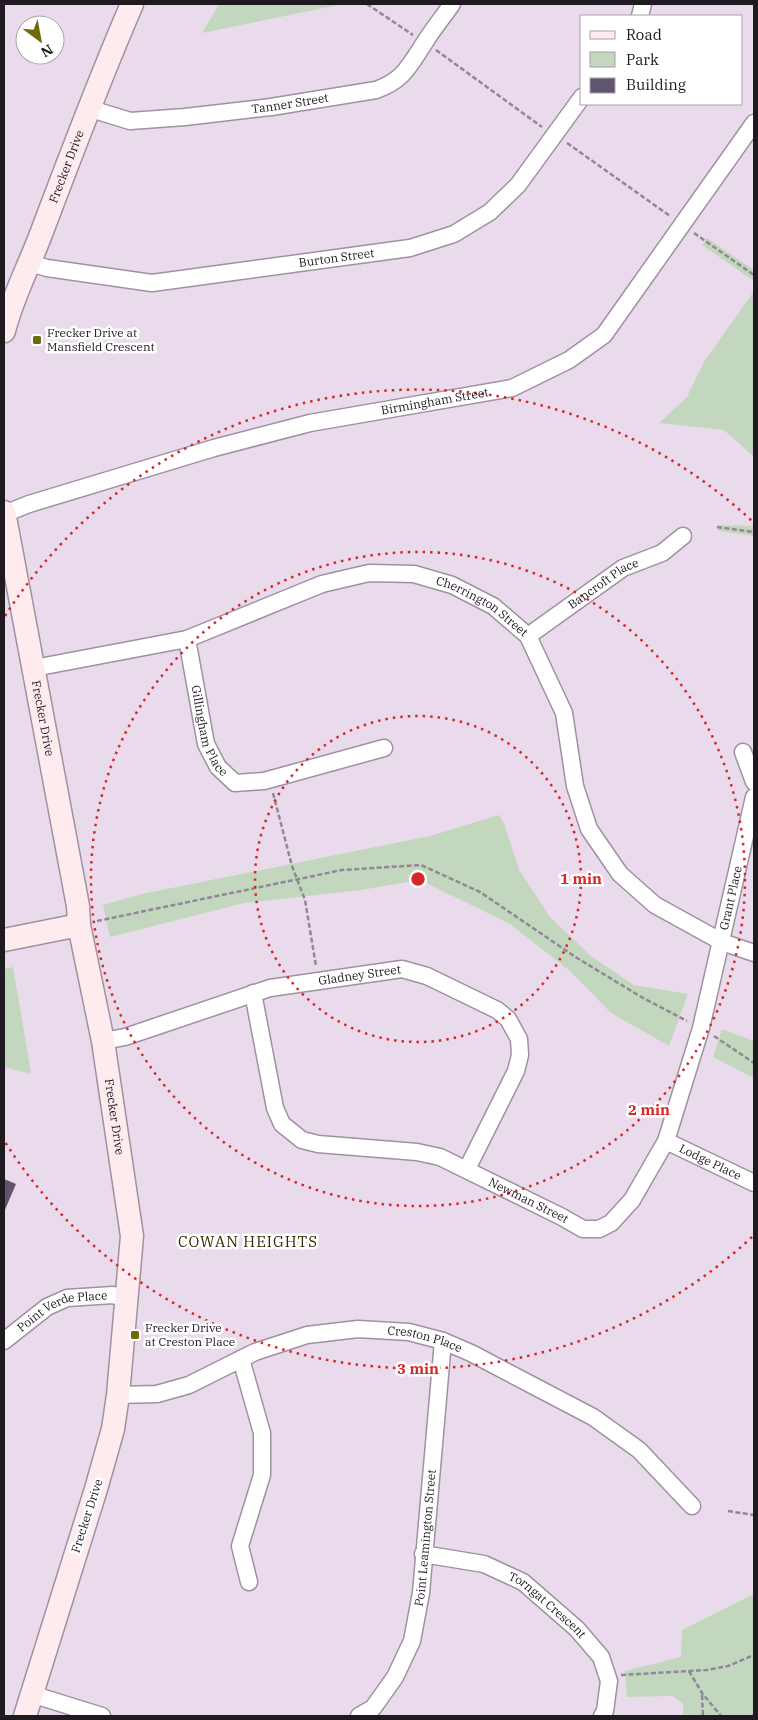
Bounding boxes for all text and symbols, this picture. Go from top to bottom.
north arrow [15,15,65,65]
legend [580,15,743,105]
text: Road [626,25,662,44]
text: N [37,40,56,62]
text: Park [626,50,659,69]
text: Building [626,75,686,94]
street label: Tanner Street [251,90,329,116]
street label: Frecker Drive [45,128,87,205]
street label: Burton Street [298,245,375,270]
place label: Frecker Drive at Mansfield Crescent [47,325,155,354]
marker: Frecker Drive at Mansfield Crescent [31,334,43,346]
street label: Birmingham Street [380,384,489,418]
street label: Bancroft Place [565,555,641,612]
street label: Cherrington Street [435,573,531,640]
street label: Frecker Drive [29,679,58,757]
street label: Gillingham Place [188,684,231,779]
street label: Grant Place [716,864,745,931]
text: 1 min [560,869,602,888]
centre of rings [409,870,427,888]
street label: Gladney Street [317,961,402,988]
street label: Frecker Drive [102,1078,128,1156]
text: 2 min [628,1100,670,1119]
street label: Lodge Place [677,1140,744,1183]
street label: Newman Street [486,1174,571,1226]
district label: COWAN HEIGHTS [178,1232,318,1251]
street label: Point Verde Place [14,1287,108,1335]
place label: Frecker Drive at Creston Place [145,1320,235,1349]
street label: Creston Place [387,1323,465,1355]
marker: Frecker Drive at Creston Place [129,1329,141,1341]
text: 3 min [397,1359,439,1378]
street label: Point Leamington Street [411,1469,439,1608]
street label: Frecker Drive [68,1477,106,1555]
street label: Torngat Crescent [506,1568,590,1641]

